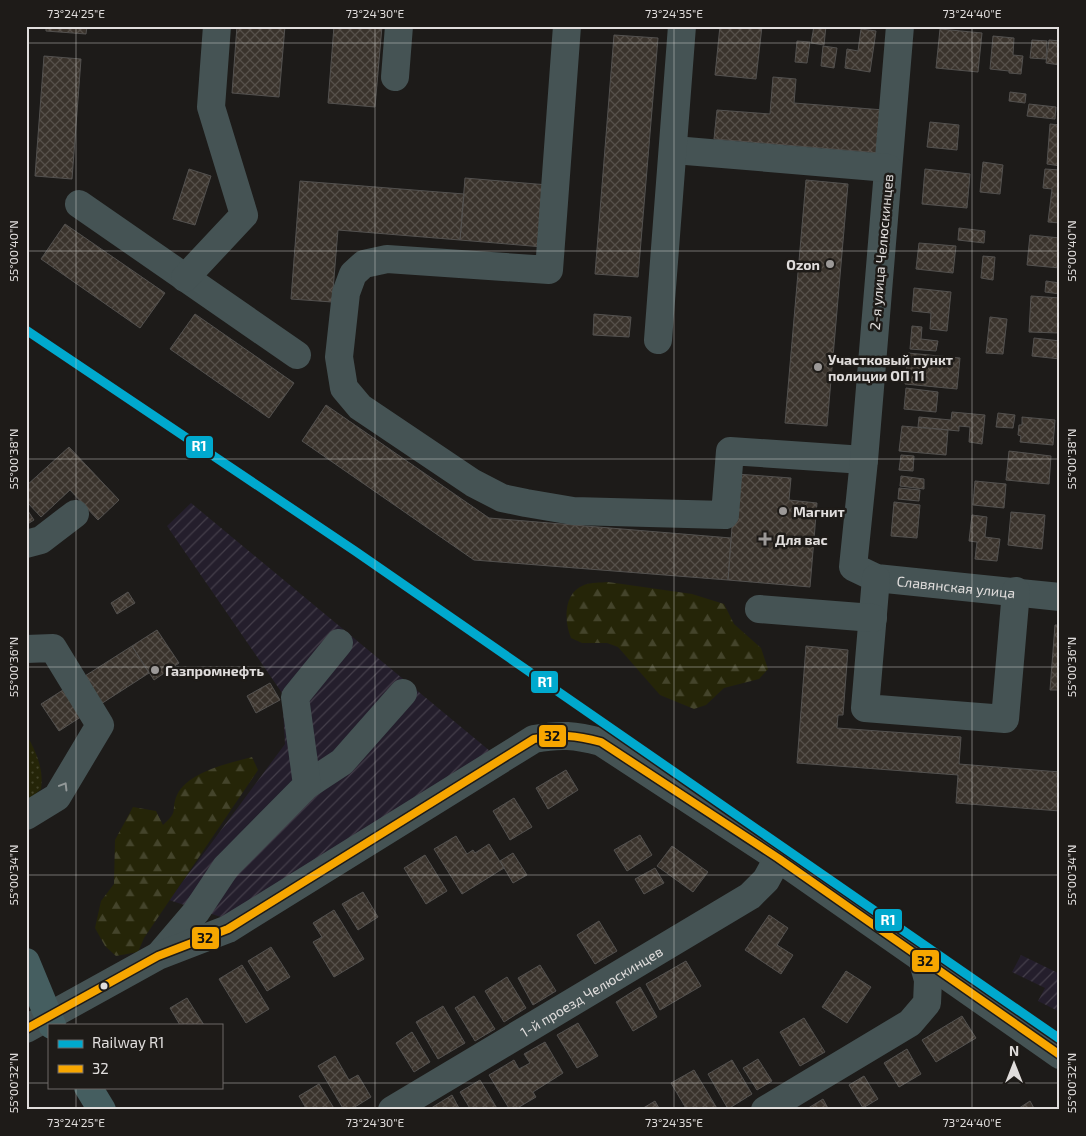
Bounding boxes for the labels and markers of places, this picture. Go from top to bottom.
place label: Ozon [786,256,820,273]
marker: Ozon [824,258,836,270]
place label: Участковый пункт полиции ОП 11 [828,351,953,384]
marker: Участковый пункт полиции ОП 11 [812,361,824,373]
place label: Магнит [793,503,845,520]
marker: Магнит [777,505,789,517]
place label: Для вас [775,531,828,548]
marker: Для вас [759,533,771,545]
place label: Газпромнефть [165,662,264,679]
marker: Газпромнефть [149,664,161,676]
unlabelled marker [99,981,109,991]

